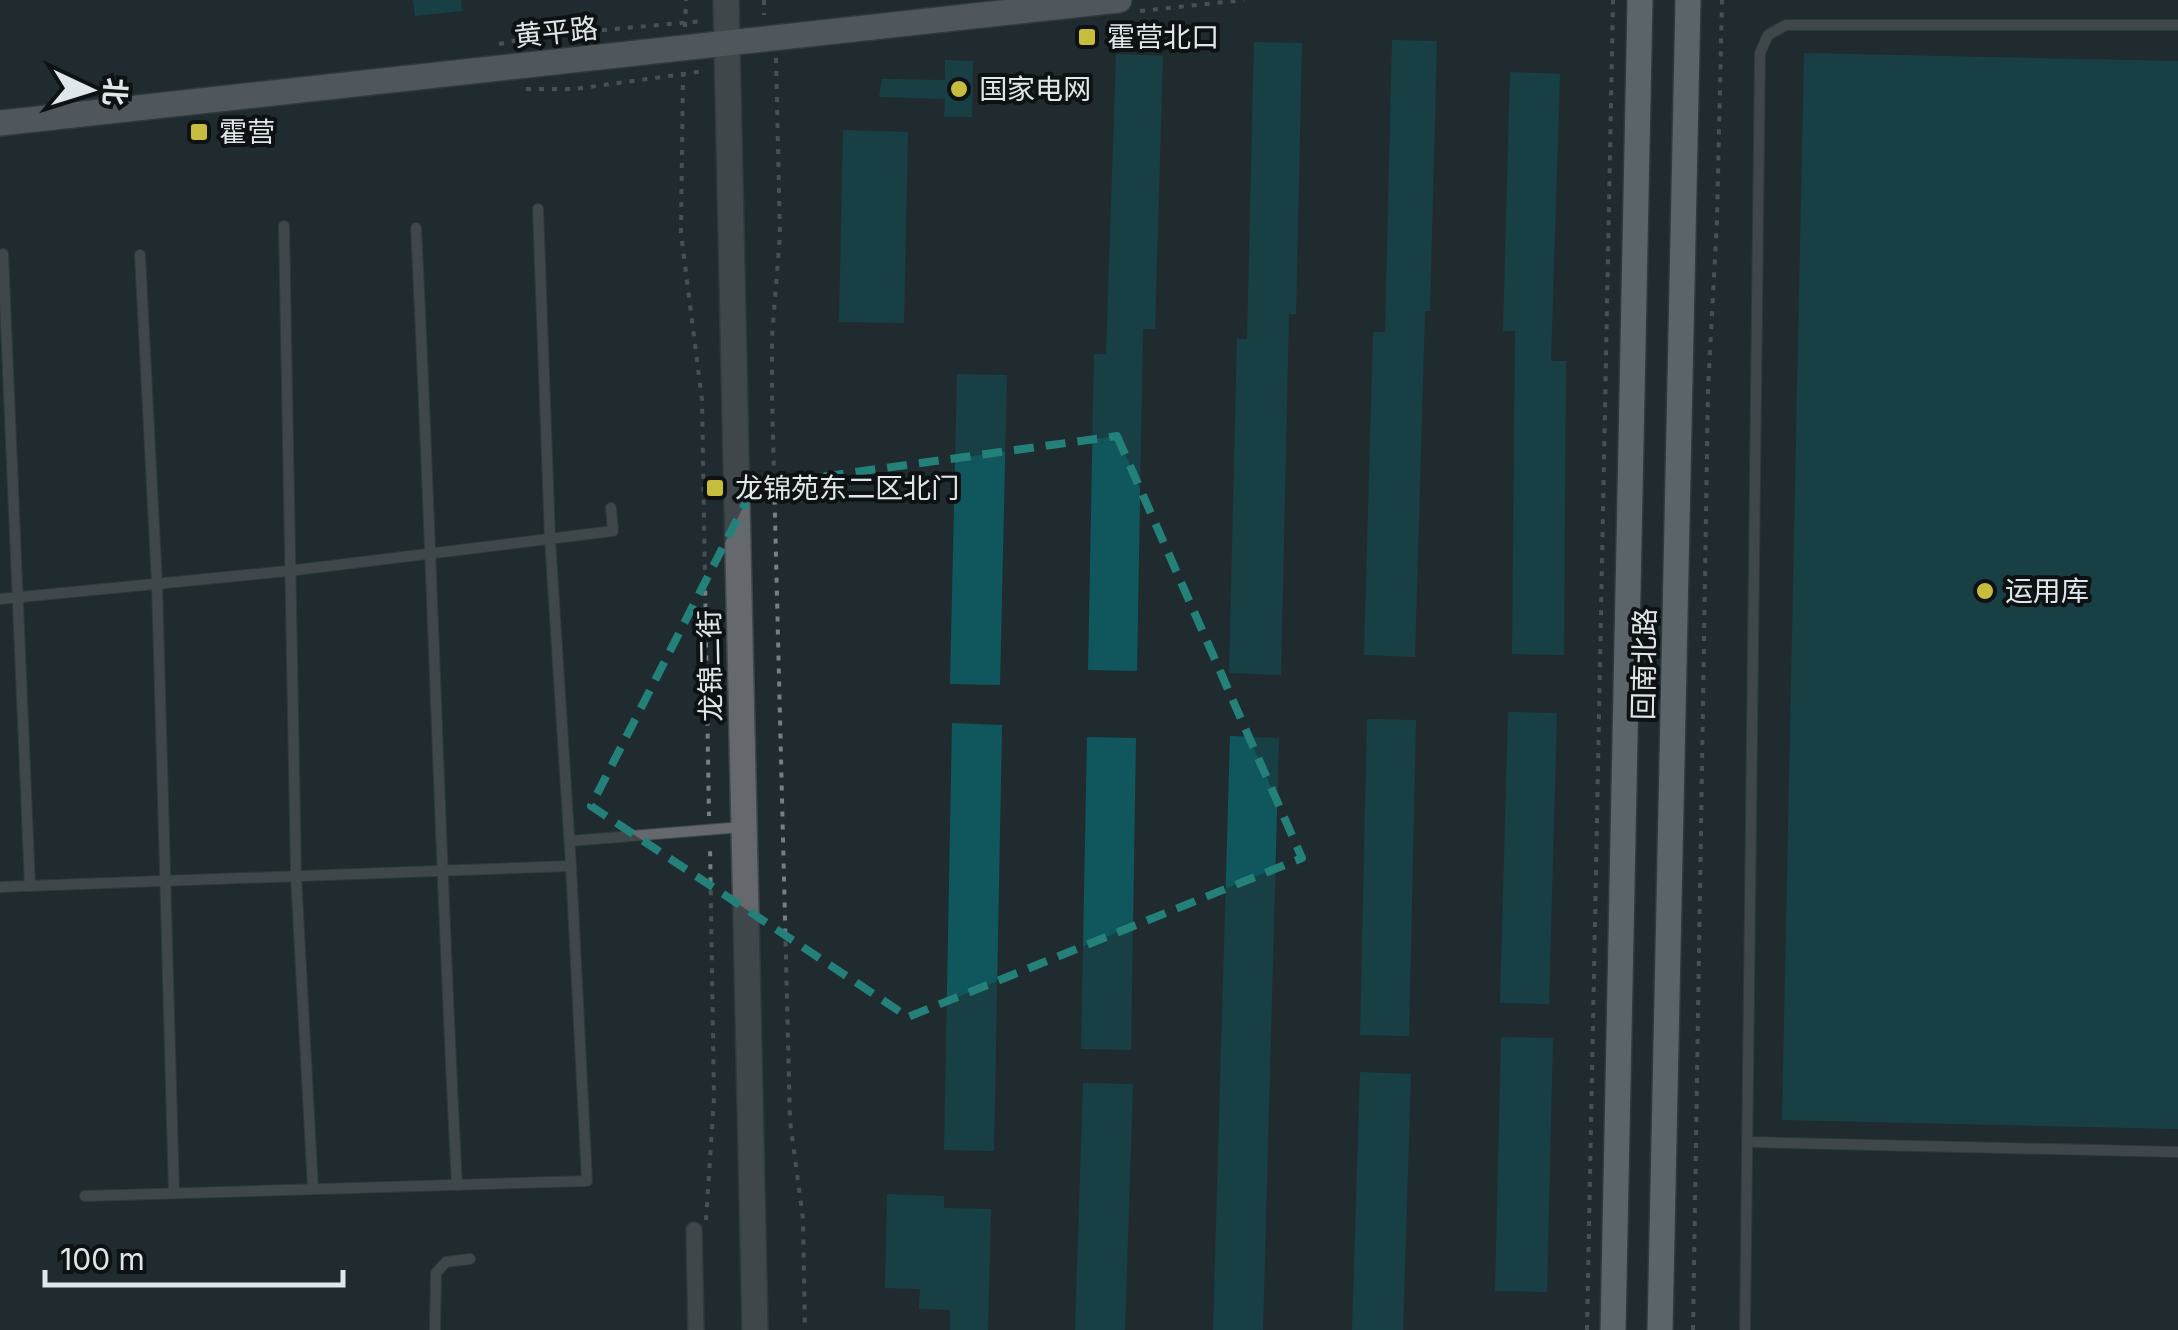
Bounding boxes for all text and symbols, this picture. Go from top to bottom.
street label: 黄平路 [512,11,600,53]
place label: 霍营北口 [1107,20,1219,54]
marker: 霍营北口 [1076,26,1098,48]
north arrow [40,40,140,140]
place label: 国家电网 [979,72,1091,106]
text: 北 [97,77,133,107]
marker: 国家电网 [948,78,970,100]
place label: 霍营 [219,115,275,149]
marker: 霍营 [188,121,210,143]
place label: 龙锦苑东二区北门 [735,471,959,505]
marker: 龙锦苑东二区北门 [704,477,726,499]
place label: 运用库 [2005,574,2089,608]
marker: 运用库 [1974,580,1996,602]
street label: 回南北路 [1626,608,1662,720]
street label: 龙锦二街 [692,610,728,722]
scale bar [45,1225,342,1287]
text: 100 m [60,1241,145,1277]

